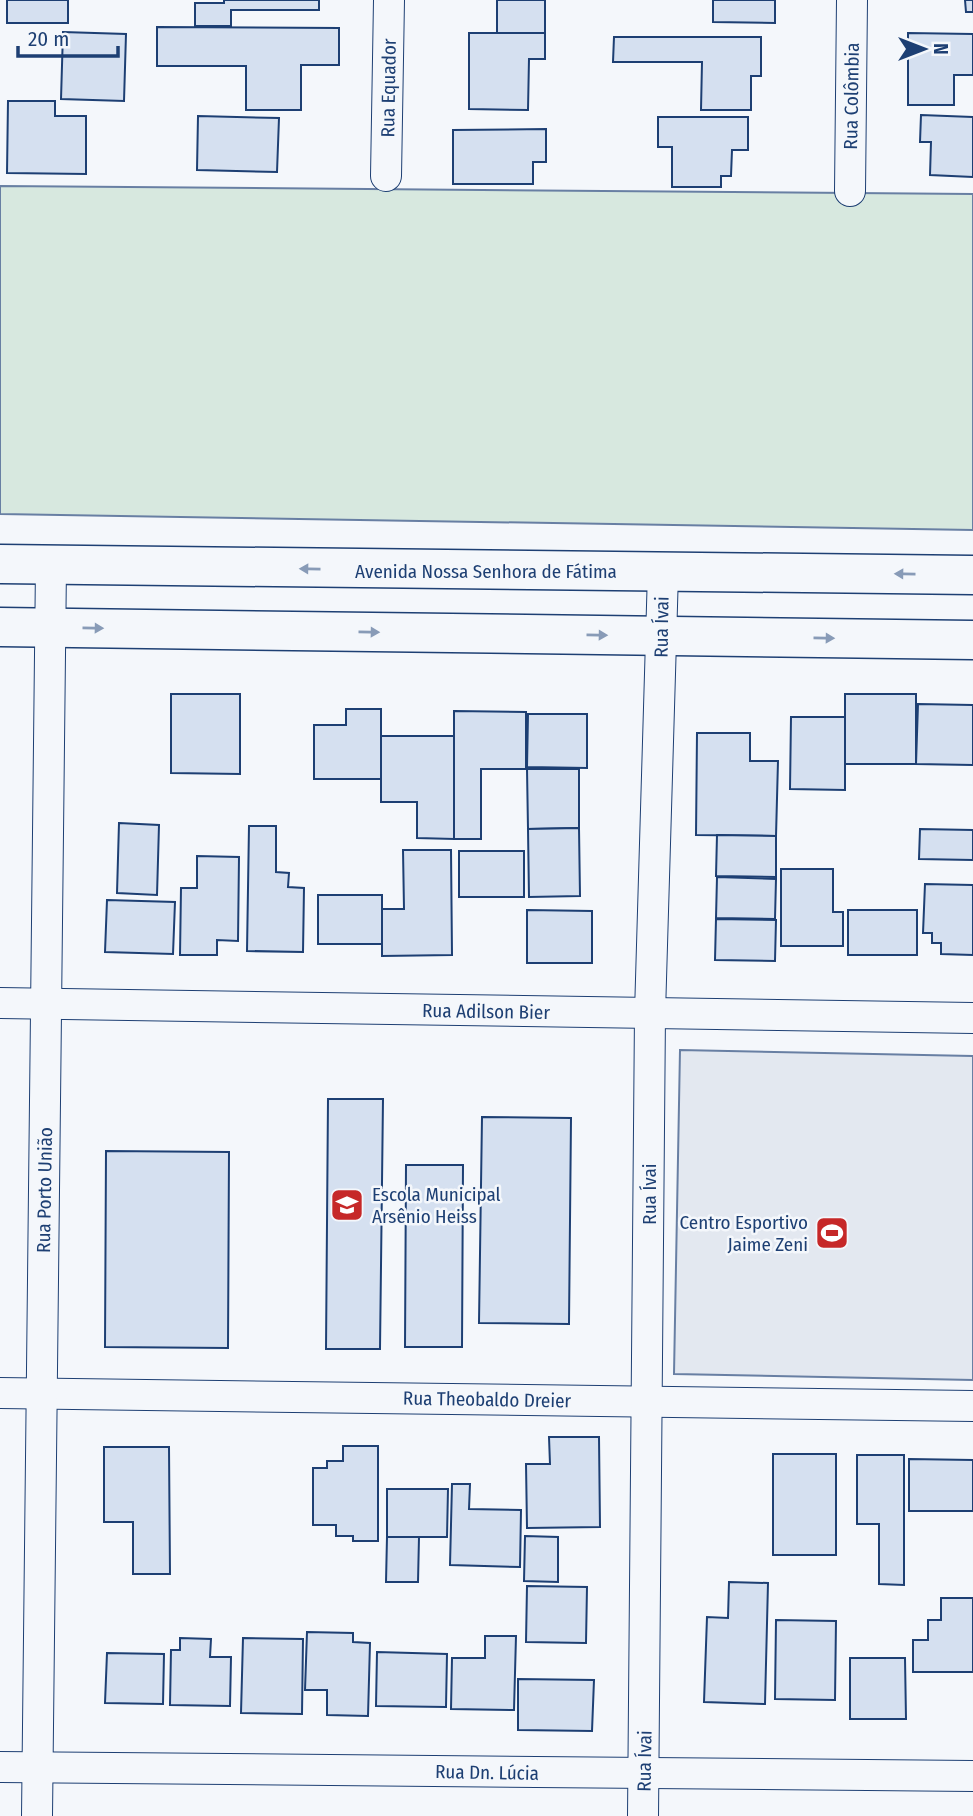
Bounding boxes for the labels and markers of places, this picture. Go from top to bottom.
place label: Escola Municipal Arsênio Heiss [372,1183,501,1228]
school or university icon: Escola Municipal Arsênio Heiss [328,1186,366,1224]
place label: Centro Esportivo Jaime Zeni [680,1211,808,1256]
sports icon: Centro Esportivo Jaime Zeni [813,1214,851,1252]

